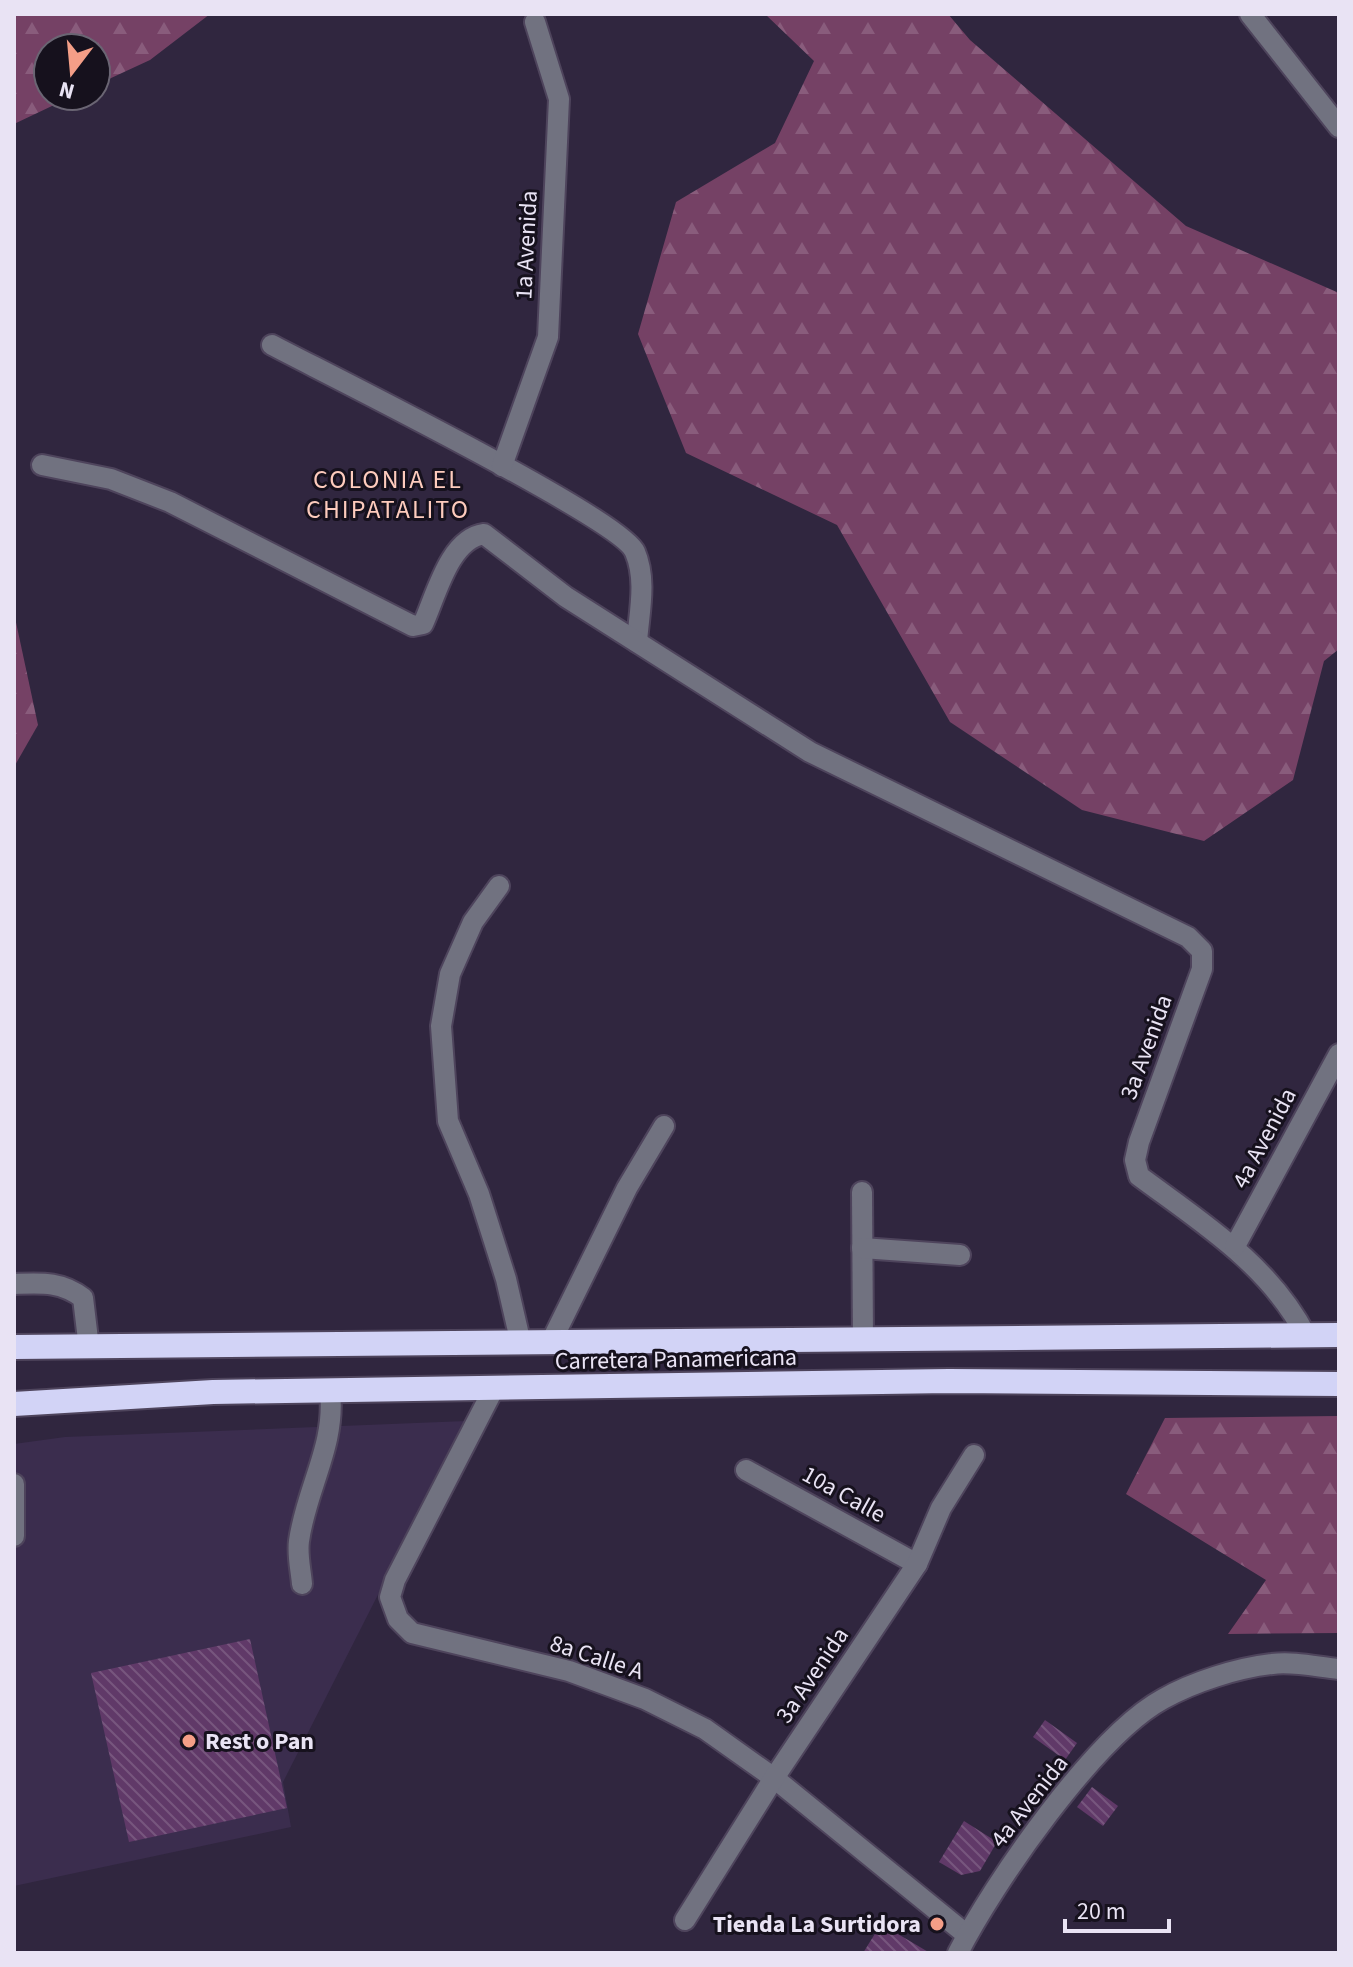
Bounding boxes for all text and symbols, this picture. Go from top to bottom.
north arrow [32,32,112,112]
text: N [55,73,78,108]
street label: 1a Avenida [506,190,547,300]
district label: COLONIA EL CHIPATALITO [306,461,470,528]
street label: 3a Avenida [1111,990,1182,1104]
street label: 4a Avenida [1223,1082,1306,1195]
street label: Carretera Panamericana [555,1340,797,1379]
street label: 10a Calle [796,1457,892,1532]
street label: 3a Avenida [767,1620,857,1730]
street label: 8a Calle A [545,1626,648,1689]
place label: Rest o Pan [205,1724,314,1759]
marker: Rest o Pan [180,1732,198,1750]
street label: 4a Avenida [982,1748,1077,1855]
scale bar [1065,1883,1169,1933]
text: 20 m [1077,1894,1126,1929]
place label: Tienda La Surtidora [713,1907,921,1942]
marker: Tienda La Surtidora [928,1915,946,1933]

